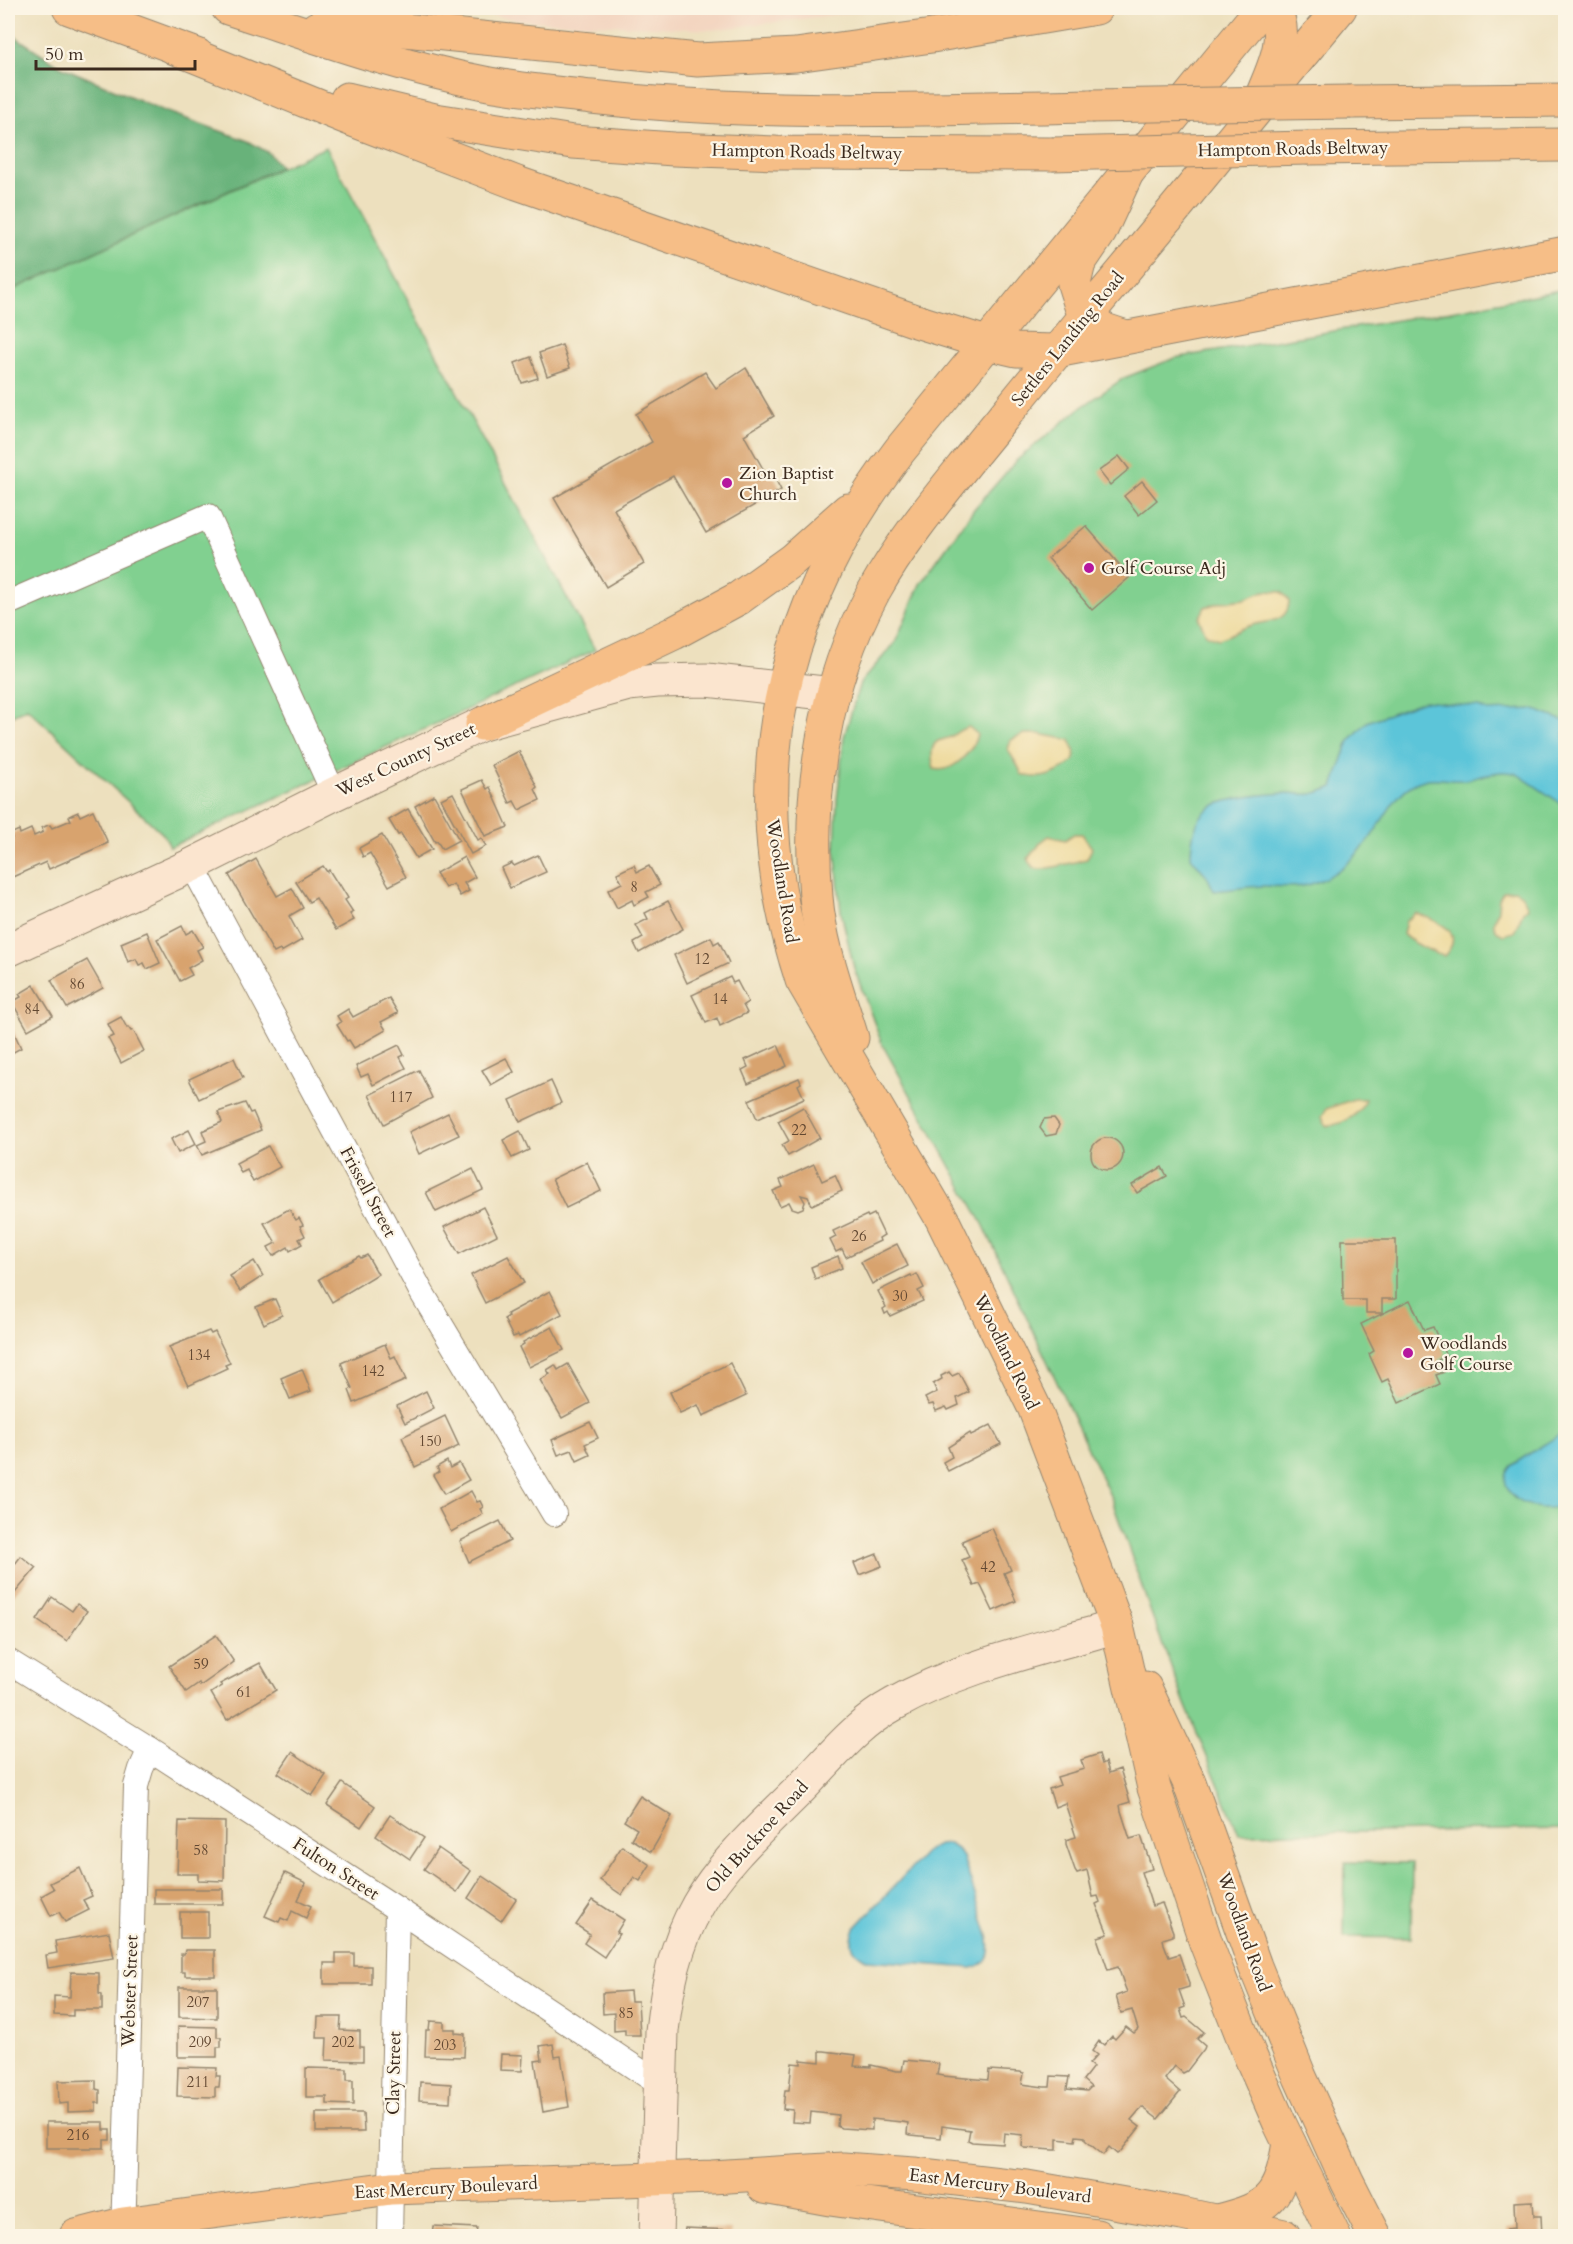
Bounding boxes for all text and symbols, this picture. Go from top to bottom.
scale bar [36,33,195,71]
text: 50 m [45,42,84,67]
street label: Hampton Roads Beltway [1197,135,1389,163]
street label: Hampton Roads Beltway [711,138,903,166]
street label: Settlers Landing Road [1006,266,1131,412]
place label: Zion Baptist Church [739,461,834,507]
marker: Zion Baptist Church [720,476,734,490]
place label: Golf Course Adj [1101,556,1226,581]
marker: Golf Course Adj [1082,561,1096,575]
street label: West County Street [331,717,480,804]
street label: Woodland Road [760,816,804,945]
house number: 8 [630,877,638,897]
house number: 12 [694,949,710,969]
house number: 86 [69,974,85,994]
house number: 14 [712,989,728,1009]
house number: 84 [24,999,40,1019]
house number: 117 [389,1087,413,1107]
house number: 22 [791,1120,807,1140]
street label: Frissell Street [334,1142,403,1242]
house number: 26 [851,1226,867,1246]
house number: 30 [892,1286,908,1306]
street label: Woodland Road [967,1289,1045,1414]
place label: Woodlands Golf Course [1419,1331,1513,1377]
house number: 134 [187,1345,211,1365]
marker: Woodlands Golf Course [1401,1346,1415,1360]
house number: 142 [361,1361,385,1381]
house number: 150 [418,1431,442,1451]
house number: 42 [980,1557,996,1577]
house number: 59 [193,1654,209,1674]
house number: 61 [236,1682,252,1702]
street label: Old Buckroe Road [700,1775,815,1899]
street label: Fulton Street [288,1832,384,1906]
house number: 58 [193,1840,209,1860]
street label: Woodland Road [1210,1868,1277,1996]
street label: Webster Street [116,1934,144,2049]
house number: 207 [186,1992,210,2012]
house number: 85 [618,2003,634,2023]
street label: Clay Street [381,2031,407,2115]
house number: 209 [188,2032,212,2052]
house number: 202 [331,2032,355,2052]
house number: 203 [433,2035,457,2055]
house number: 211 [186,2072,210,2092]
house number: 216 [66,2125,90,2145]
street label: East Mercury Boulevard [907,2162,1093,2210]
street label: East Mercury Boulevard [354,2171,539,2205]

